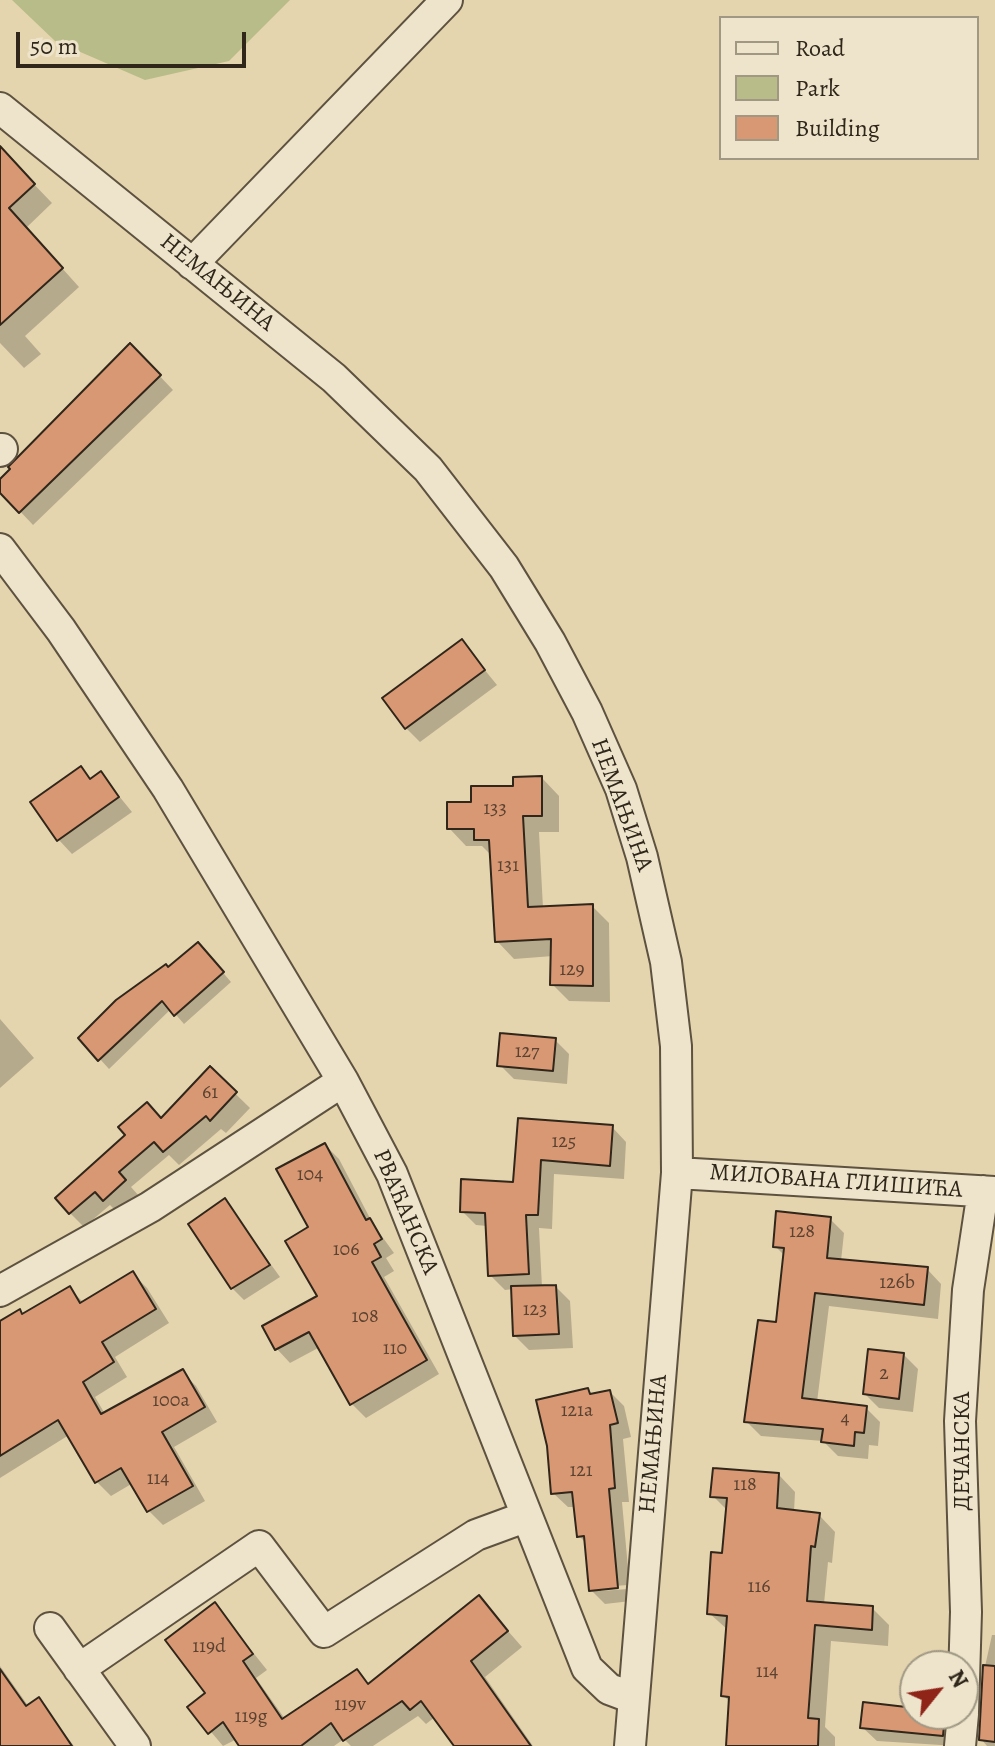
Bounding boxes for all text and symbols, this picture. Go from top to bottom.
scale bar [20,16,250,66]
legend [719,16,979,160]
text: 50 m [30,30,78,62]
text: Road [795,32,845,64]
text: Park [795,72,840,104]
text: Building [795,112,880,144]
street label: НЕМАЊИНА [154,228,280,338]
street label: НЕМАЊИНА [584,735,658,875]
house number: 133 [483,797,507,821]
house number: 131 [497,854,519,878]
house number: 129 [559,958,585,982]
house number: 127 [515,1040,539,1064]
house number: 61 [202,1081,218,1105]
house number: 125 [552,1130,576,1154]
street label: РВАЋАНСКА [366,1145,444,1279]
street label: МИЛОВАНА ГЛИШИЋА [709,1159,963,1205]
house number: 104 [297,1163,323,1187]
house number: 128 [789,1220,815,1244]
house number: 106 [333,1238,359,1262]
house number: 126b [879,1271,915,1295]
house number: 123 [523,1298,547,1322]
house number: 108 [351,1305,379,1329]
house number: 110 [383,1337,407,1361]
house number: 2 [879,1362,889,1386]
street label: НЕМАЊИНА [634,1373,674,1515]
house number: 100a [152,1389,190,1413]
street label: ДЕЧАНСКА [949,1392,977,1510]
house number: 121a [561,1399,593,1423]
house number: 4 [840,1407,850,1431]
house number: 121 [569,1459,593,1483]
house number: 114 [147,1467,169,1491]
house number: 118 [733,1473,757,1497]
house number: 116 [748,1575,770,1599]
house number: 119d [192,1635,226,1659]
north arrow [899,1650,979,1730]
house number: 114 [756,1660,778,1684]
text: N [941,1665,975,1693]
house number: 119v [334,1693,366,1717]
house number: 119g [235,1705,267,1729]

